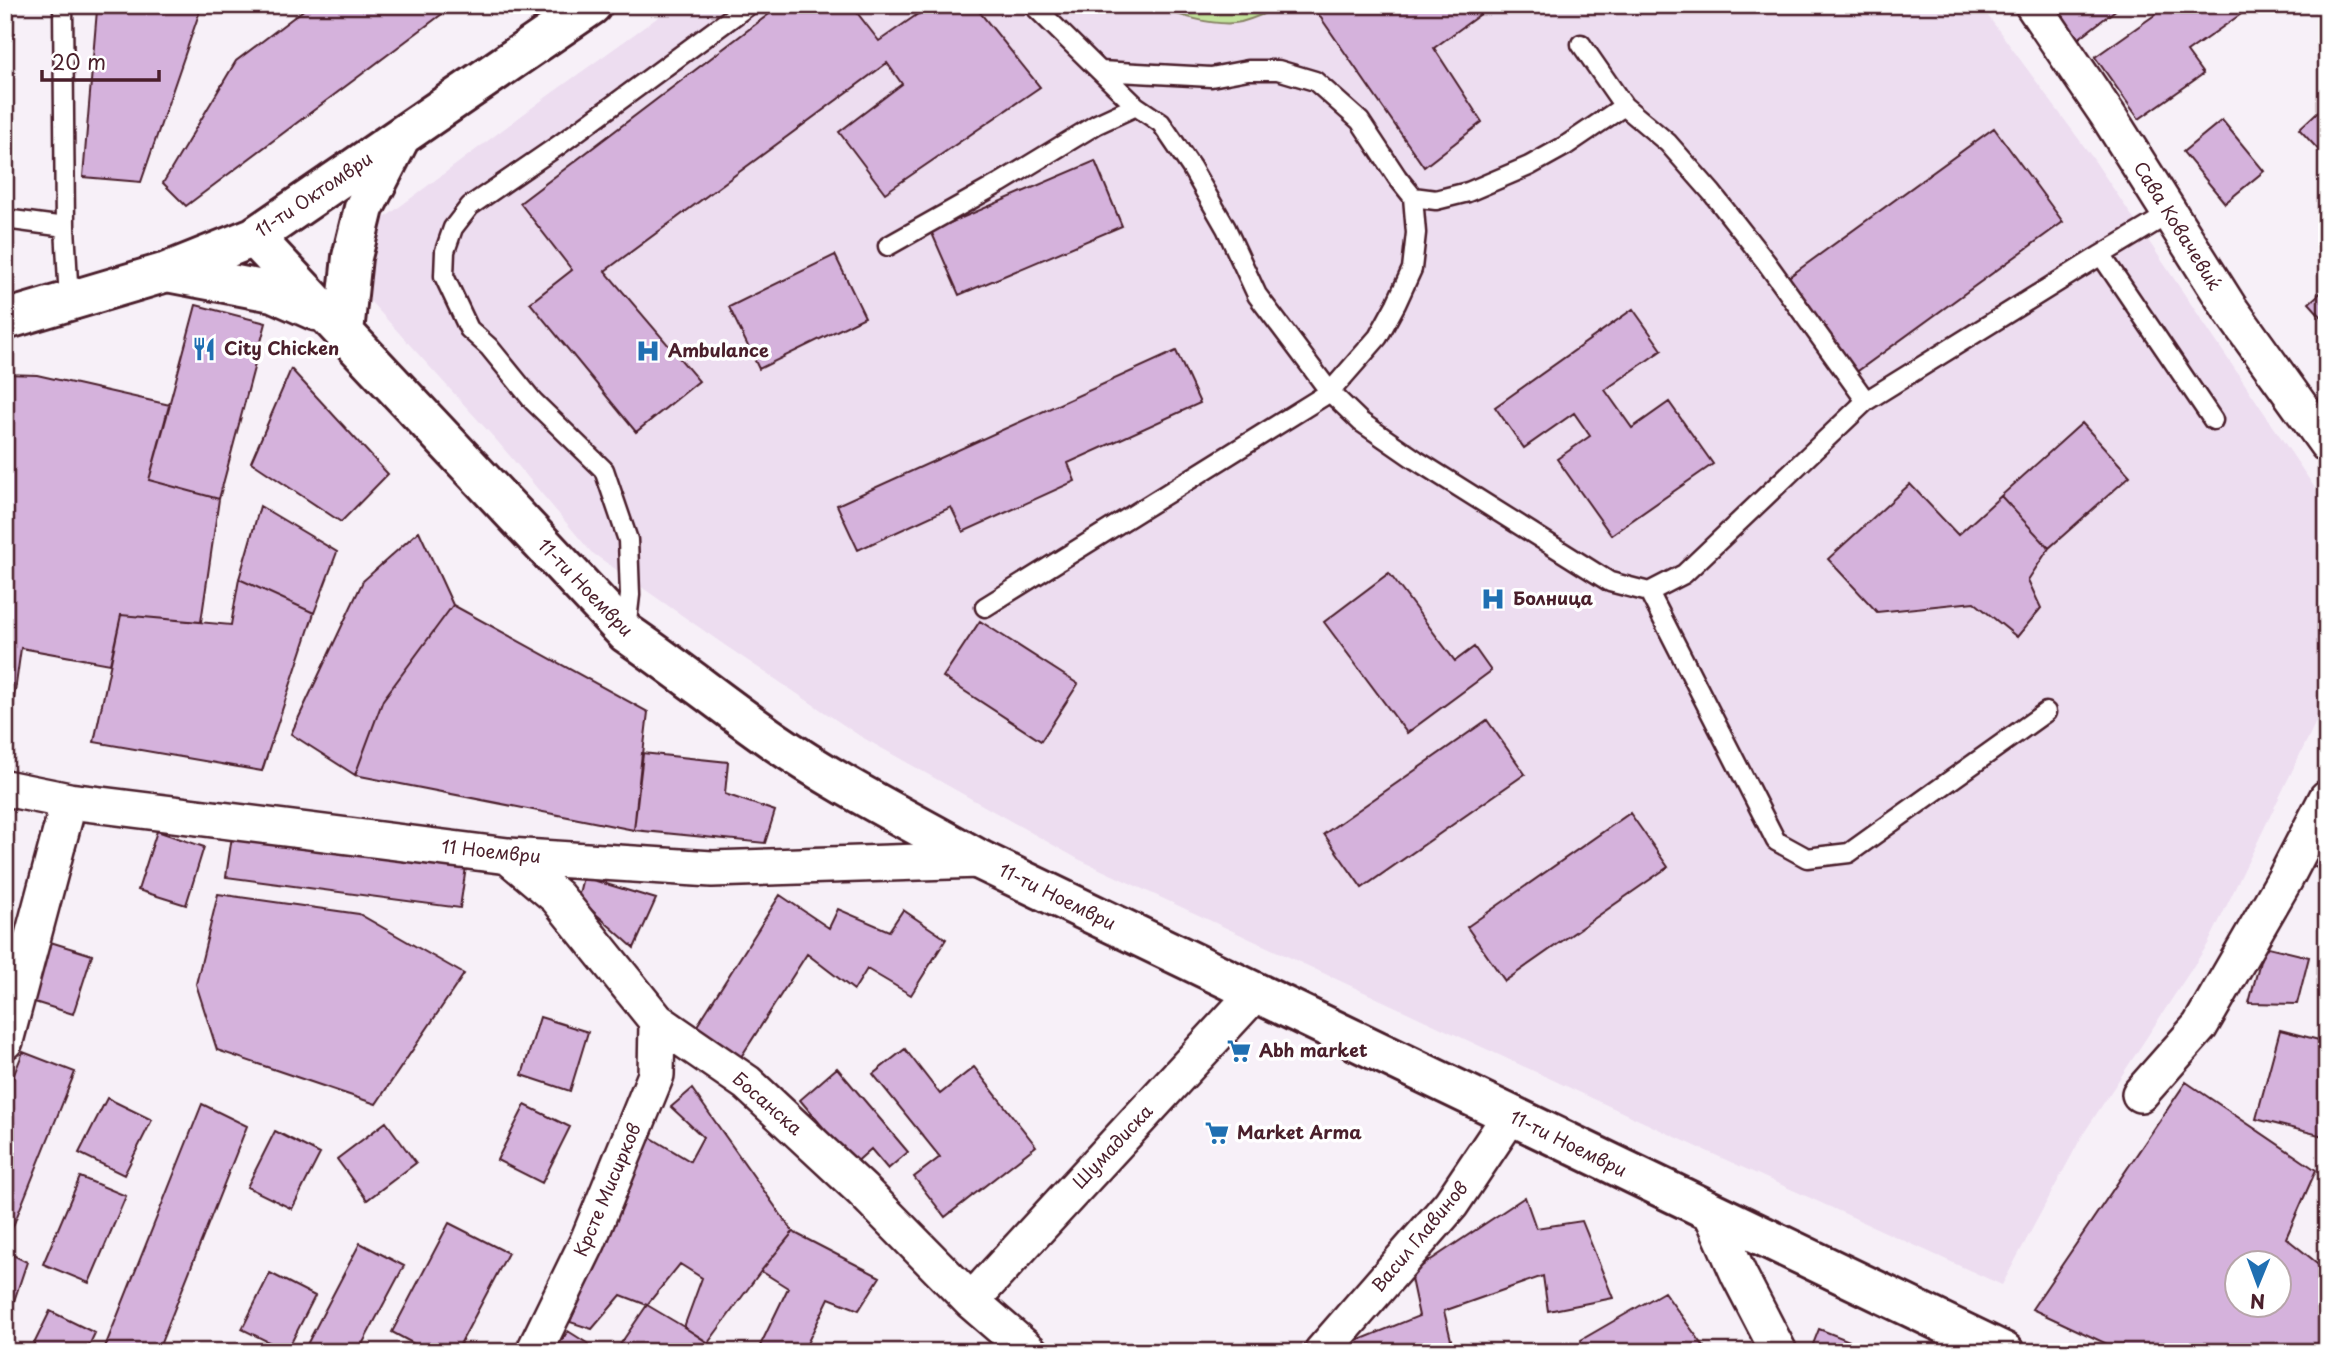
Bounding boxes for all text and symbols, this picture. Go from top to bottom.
scale bar [42,38,159,82]
text: 20 m [52,45,106,77]
street label: 11-ти Октомври [249,144,377,243]
street label: Сава Ковачевиќ [2128,156,2229,295]
place label: City Chicken [224,334,339,361]
restaurant icon: City Chicken [190,335,218,363]
place label: Ambulance [668,336,769,363]
hospital icon: Ambulance [634,337,662,365]
street label: 11-ти Ноември [532,532,640,642]
place label: Болница [1513,584,1593,611]
hospital icon: Болница [1479,585,1507,613]
street label: 11 Ноември [440,832,542,869]
street label: 11-ти Ноември [995,856,1121,936]
place label: Abh market [1259,1036,1368,1063]
supermarket icon: Abh market [1225,1037,1253,1065]
street label: Босанска [727,1065,809,1141]
street label: Шумадиска [1066,1097,1159,1194]
street label: 11-ти Ноември [1506,1103,1632,1183]
street label: Крсте Мисирков [566,1118,647,1260]
place label: Market Arma [1237,1118,1362,1145]
supermarket icon: Market Arma [1203,1119,1231,1147]
street label: Васил Главинов [1364,1175,1473,1297]
north arrow [2224,1248,2294,1318]
text: N [2250,1288,2265,1316]

